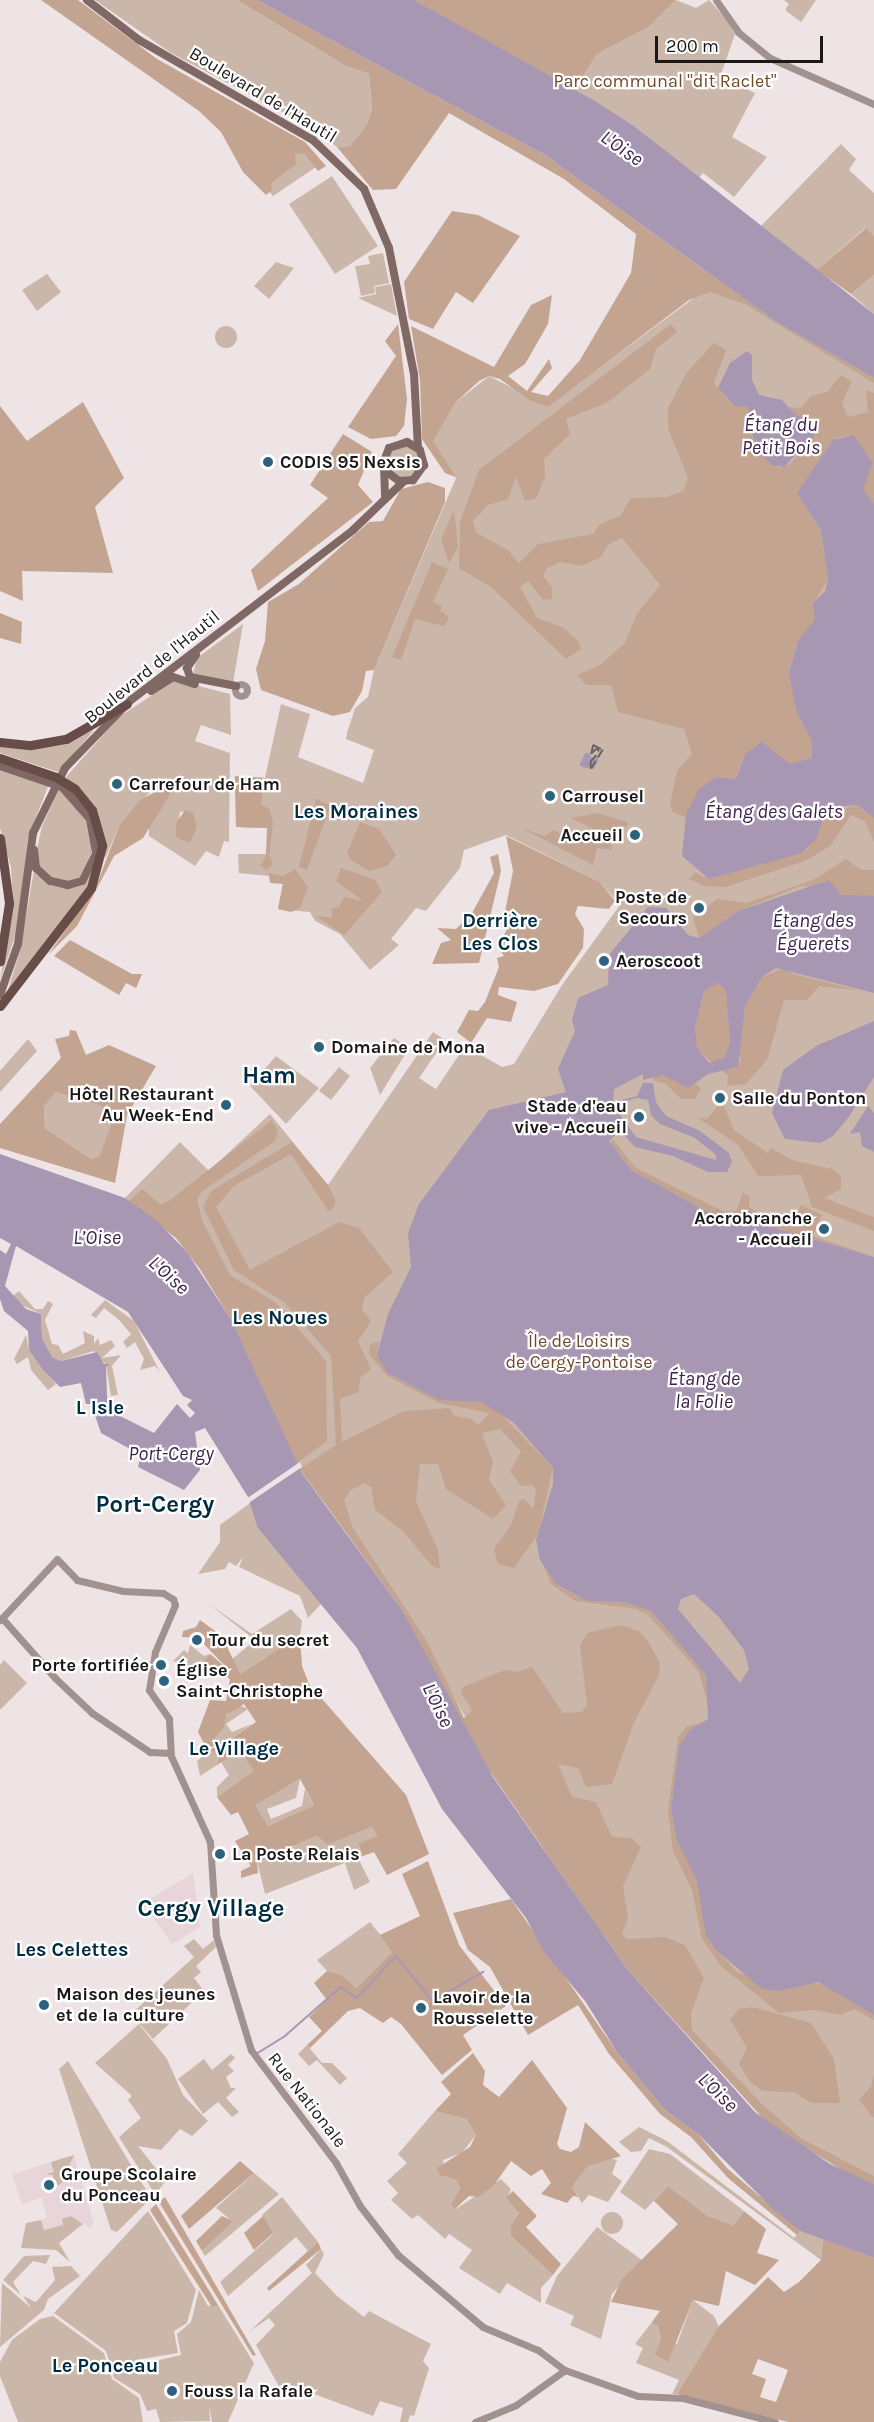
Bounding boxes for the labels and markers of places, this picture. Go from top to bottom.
place label: CODIS 95 Nexsis [280,451,421,473]
marker: CODIS 95 Nexsis [261,455,275,469]
place label: Carrefour de Ham [129,773,280,795]
marker: Carrefour de Ham [110,777,124,791]
place label: Carrousel [562,785,644,807]
marker: Carrousel [543,789,557,803]
place label: Accueil [560,824,623,846]
marker: Accueil [628,828,642,842]
place label: Poste de Secours [615,887,687,930]
marker: Poste de Secours [692,901,706,915]
place label: Aeroscoot [616,950,701,972]
marker: Aeroscoot [597,954,611,968]
place label: Domaine de Mona [331,1036,485,1058]
marker: Domaine de Mona [312,1040,326,1054]
place label: Hôtel Restaurant Au Week-End [69,1084,214,1126]
place label: Salle du Ponton [732,1087,866,1109]
marker: Salle du Ponton [713,1091,727,1105]
place label: Stade d'eau vive - Accueil [515,1096,627,1138]
marker: Hôtel Restaurant Au Week-End [219,1098,233,1112]
marker: Stade d'eau vive - Accueil [632,1110,646,1124]
place label: Accrobranche - Accueil [694,1208,812,1250]
marker: Accrobranche - Accueil [817,1222,831,1236]
place label: Tour du secret [209,1629,329,1651]
marker: Tour du secret [190,1633,204,1647]
place label: Porte fortifiée [32,1654,149,1676]
marker: Porte fortifiée [154,1658,168,1672]
place label: Église Saint-Christophe [176,1660,323,1702]
marker: Église Saint-Christophe [157,1674,171,1688]
place label: La Poste Relais [232,1843,360,1865]
marker: La Poste Relais [213,1847,227,1861]
place label: Maison des jeunes et de la culture [56,1984,215,2026]
place label: Lavoir de la Rousselette [433,1987,533,2030]
marker: Maison des jeunes et de la culture [37,1998,51,2012]
marker: Lavoir de la Rousselette [414,2001,428,2015]
place label: Groupe Scolaire du Ponceau [61,2164,197,2206]
marker: Groupe Scolaire du Ponceau [42,2178,56,2192]
place label: Fouss la Rafale [184,2380,313,2402]
marker: Fouss la Rafale [165,2384,179,2398]

